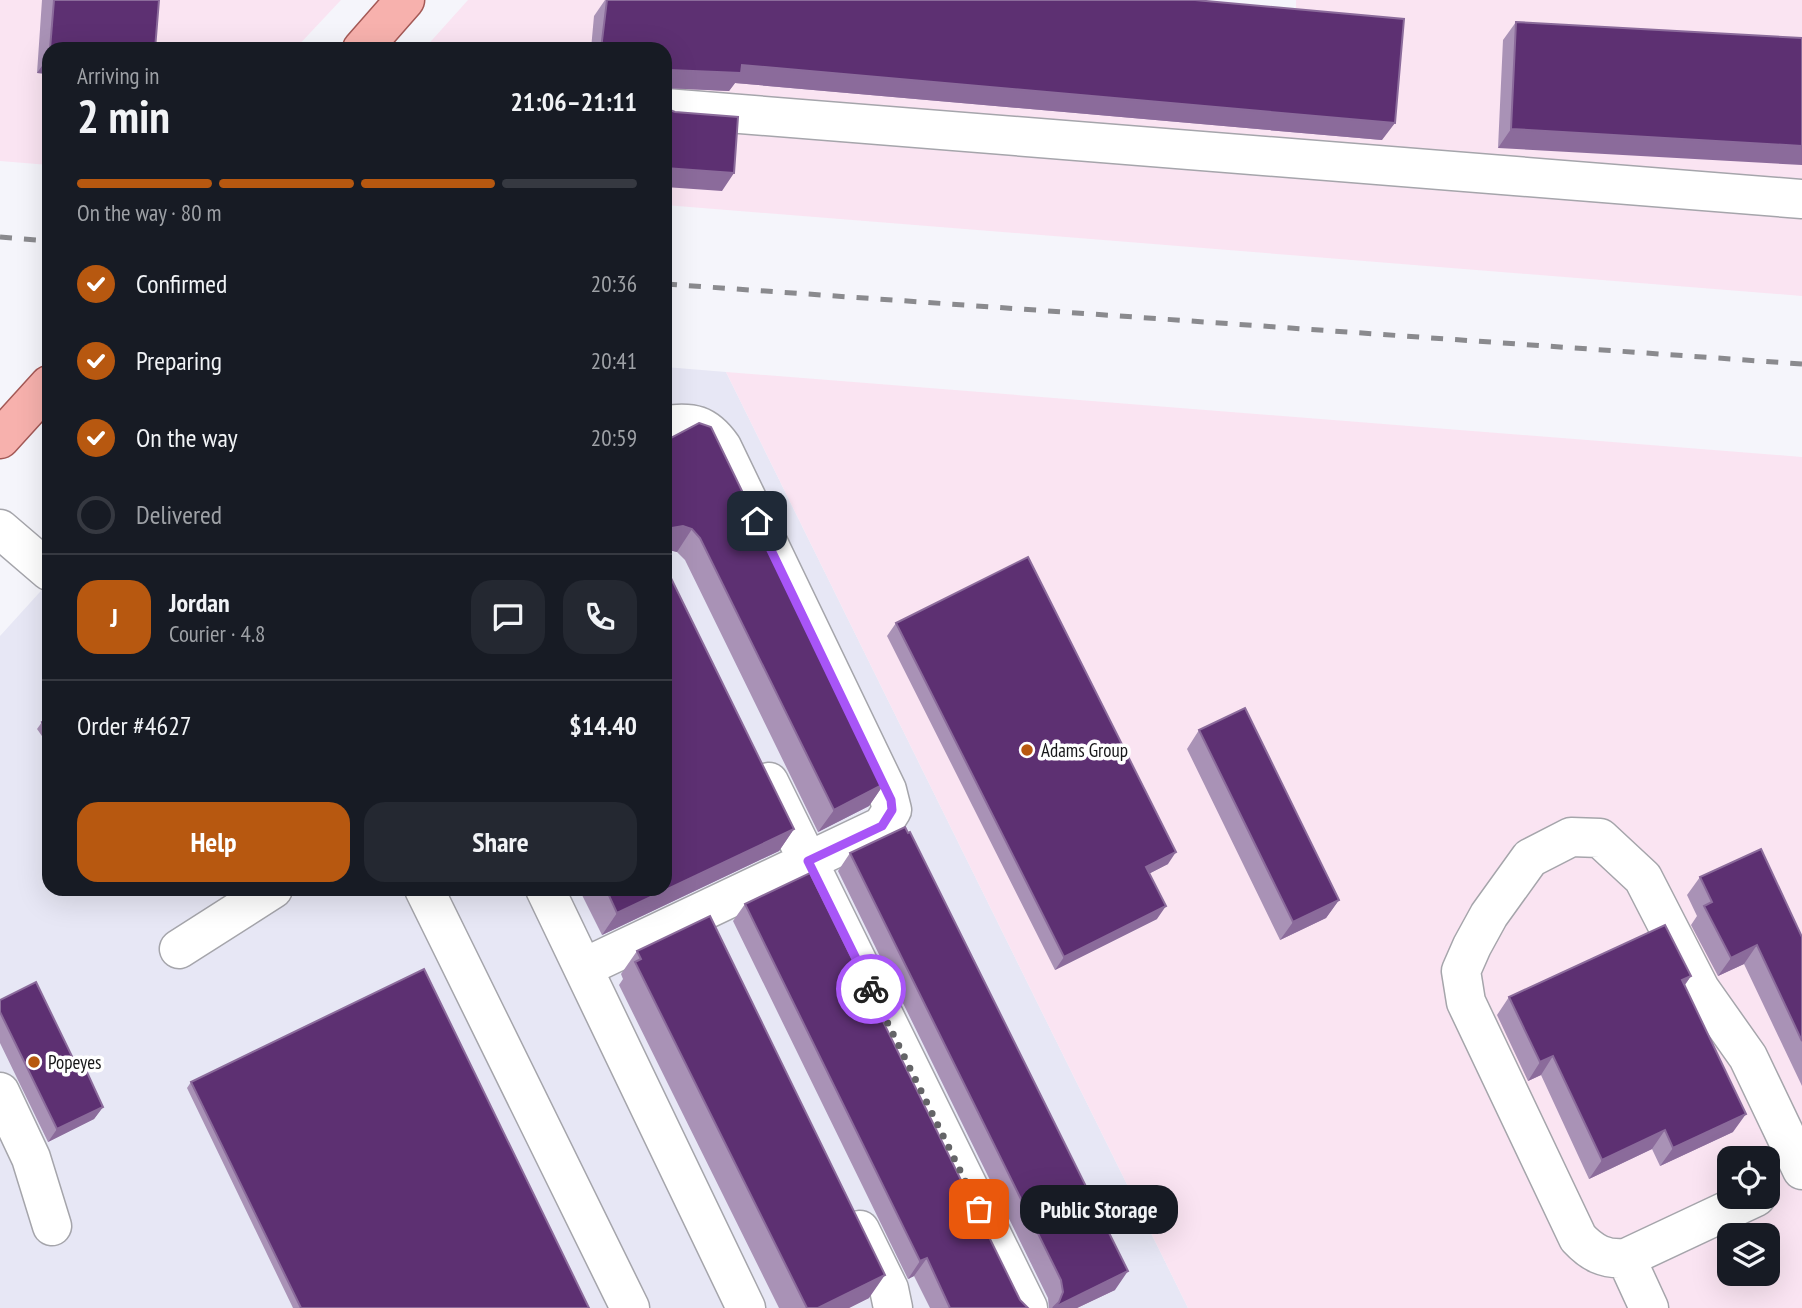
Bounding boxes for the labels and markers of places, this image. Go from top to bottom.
pin [727,491,787,551]
place label: Adams Group [1041,738,1128,762]
marker: Adams Group [1019,742,1035,758]
place label: Popeyes [48,1050,101,1074]
marker: Popeyes [26,1054,42,1070]
pin [949,1179,1009,1239]
callout: Public Storage [1021,1184,1178,1234]

